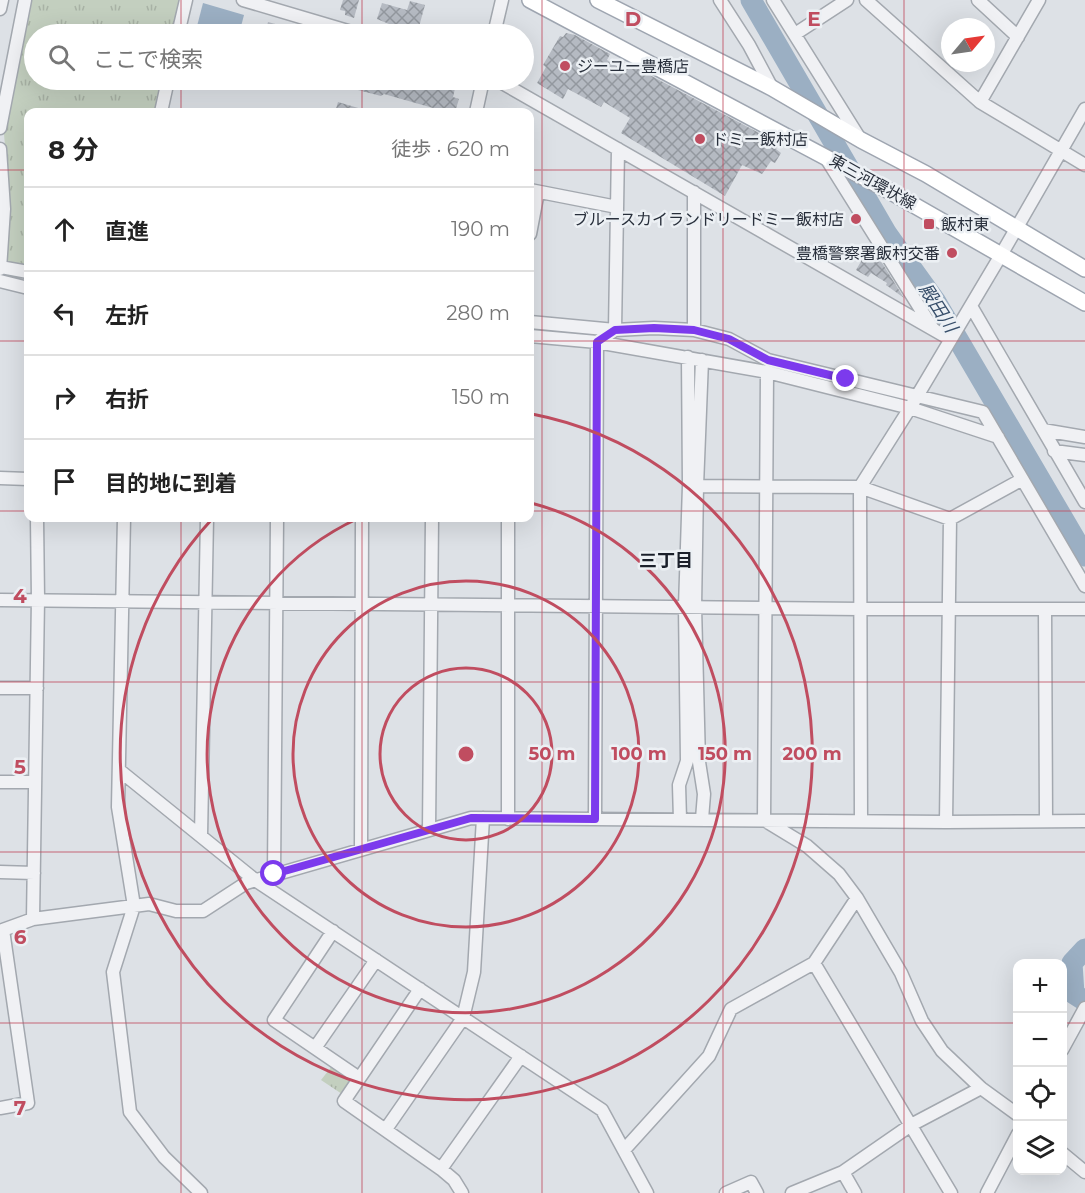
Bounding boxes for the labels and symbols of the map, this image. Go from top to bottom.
text: D [625,7,641,31]
text: E [807,7,821,31]
north arrow [941,18,995,72]
place label: ジーユー豊橋店 [577,57,689,76]
marker: ジーユー豊橋店 [558,59,572,73]
place label: ドミー飯村店 [712,130,808,149]
marker: ドミー飯村店 [693,132,707,146]
street label: 東三河環状線 [826,150,920,214]
place label: ブルースカイランドリードミー飯村店 [573,210,844,229]
marker: ブルースカイランドリードミー飯村店 [849,212,863,226]
place label: 飯村東 [941,215,989,234]
marker: 飯村東 [922,217,936,231]
place label: 豊橋警察署飯村交番 [796,244,940,263]
marker: 豊橋警察署飯村交番 [945,246,959,260]
water label: 殿田川 [914,279,963,338]
route end [832,365,858,391]
district label: 三丁目 [639,550,693,572]
text: 4 [13,584,27,608]
text: 50 m [529,743,575,765]
text: 100 m [611,743,667,765]
text: 150 m [698,743,752,765]
text: 200 m [782,743,842,765]
centre of rings [456,744,476,764]
text: 5 [14,755,26,779]
route start [260,860,286,886]
text: 6 [14,925,27,949]
text: 7 [14,1096,26,1120]

